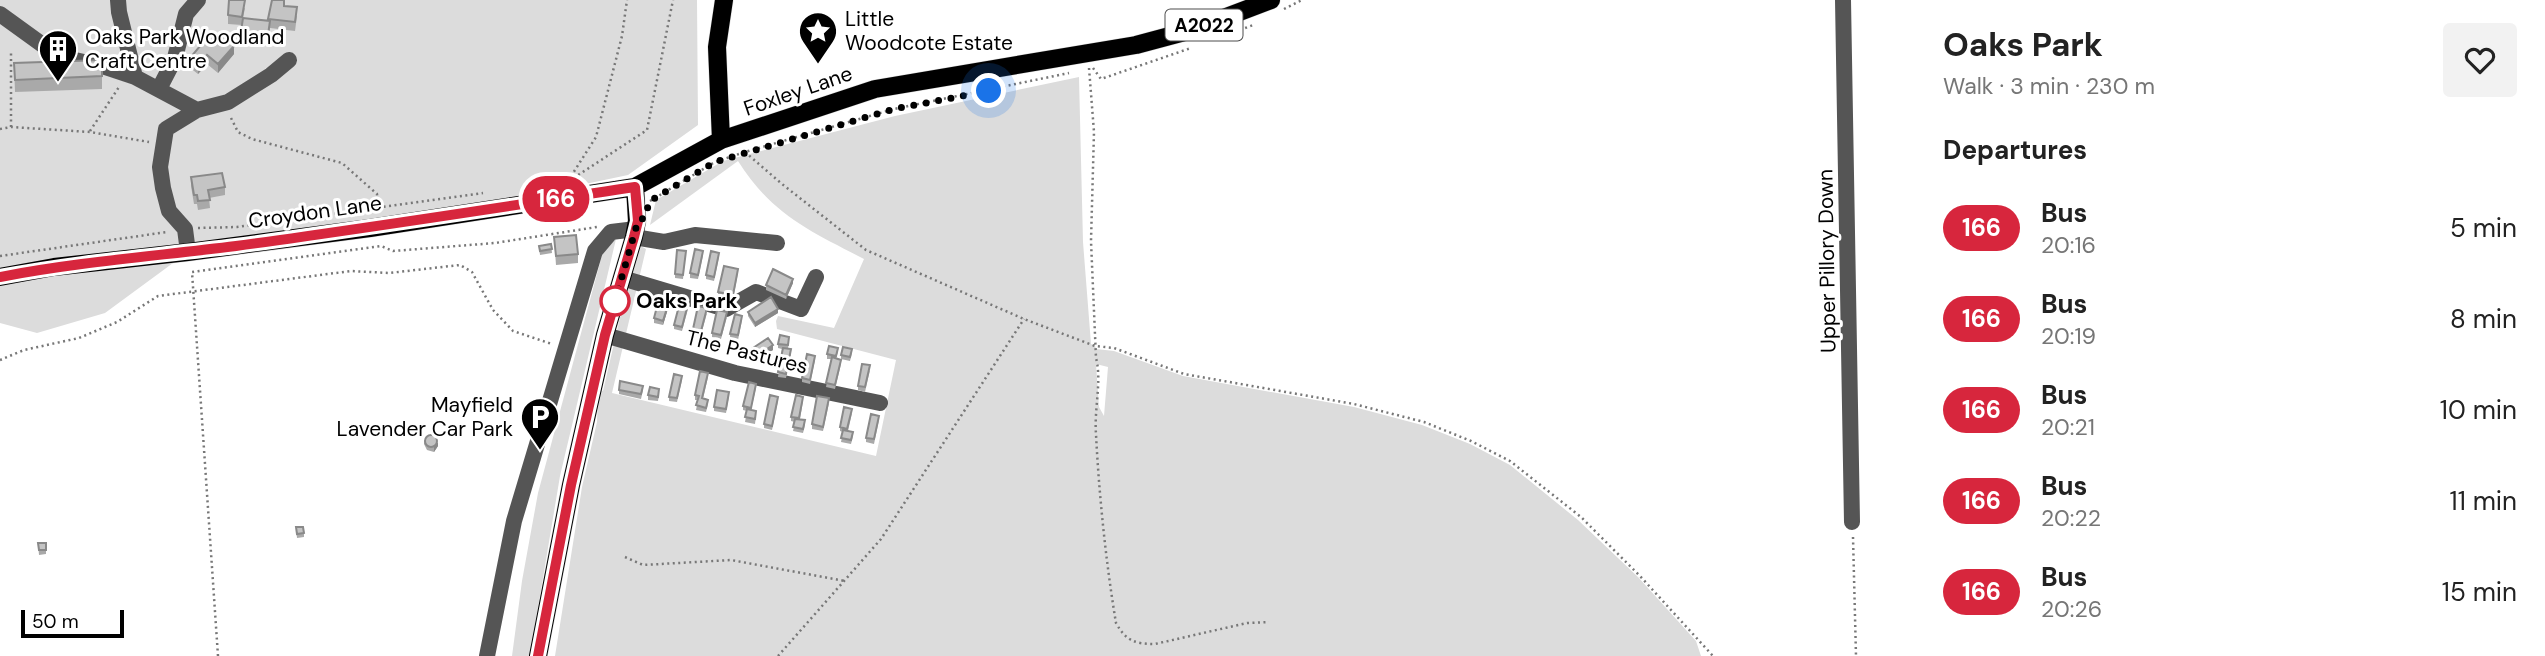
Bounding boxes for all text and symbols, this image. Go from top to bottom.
place label: Little Woodcote Estate [845,5,1013,57]
place icon: Little Woodcote Estate [797,10,839,65]
road number: A2022 [1166,10,1242,41]
place label: Oaks Park Woodland Craft Centre [85,23,285,75]
text: Oaks Park [1943,23,2103,66]
button: heart [2443,23,2517,97]
building icon: Oaks Park Woodland Craft Centre [37,28,79,83]
street label: Foxley Lane [740,59,856,123]
text: Walk · 3 min · 230 m [1943,71,2155,101]
your location [971,73,1006,108]
text: Departures [1943,133,2087,167]
street label: Upper Pillory Down [1811,169,1843,353]
line badge: 166 [516,176,596,222]
text: 166 [536,183,576,214]
street label: Croydon Lane [246,189,384,235]
text: Bus [2041,196,2087,230]
text: 5 min [2450,211,2517,245]
text: 166 [1962,212,2001,243]
text: 20:16 [2041,230,2096,260]
marker: Oaks Park [600,286,630,316]
place label: Oaks Park [636,287,738,315]
text: Bus [2041,287,2087,321]
text: 8 min [2450,302,2517,336]
text: 166 [1962,303,2001,334]
text: 20:19 [2041,321,2096,351]
street label: The Pastures [683,323,811,381]
text: Bus [2041,378,2087,412]
place label: Mayfield Lavender Car Park [337,391,513,443]
text: 10 min [2440,393,2517,427]
text: 166 [1962,394,2001,425]
parking icon: Mayfield Lavender Car Park [519,396,561,451]
text: 20:21 [2041,412,2095,442]
text: Bus [2041,469,2087,503]
text: 11 min [2450,484,2517,518]
text: 166 [1962,485,2001,516]
text: 20:22 [2041,503,2101,533]
text: Bus [2041,560,2087,594]
text: 15 min [2442,575,2517,609]
text: 166 [1962,576,2001,607]
text: 20:26 [2041,594,2102,624]
scale bar [21,607,124,639]
text: 50 m [32,609,79,634]

